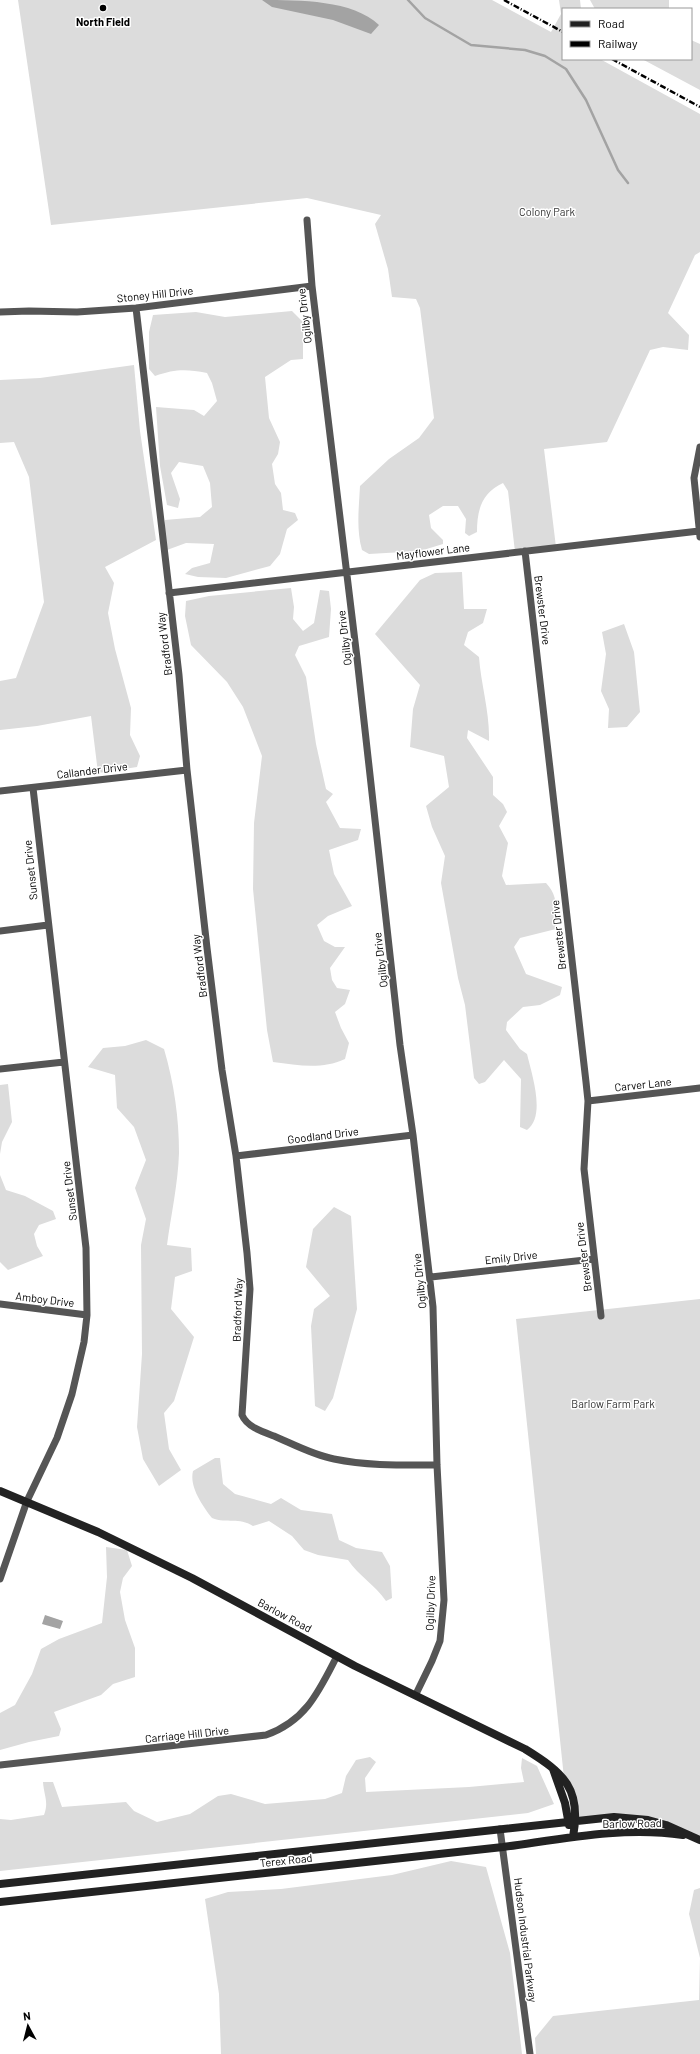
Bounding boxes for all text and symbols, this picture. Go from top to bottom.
marker: North Field [98,3,108,13]
legend [562,8,692,60]
place label: North Field [76,15,130,28]
text: Road [598,16,625,30]
text: Railway [598,36,638,50]
park label: Colony Park [519,205,575,218]
street label: Stoney Hill Drive [116,284,194,304]
street label: Ogilby Drive [294,287,314,344]
street label: Mayflower Lane [395,540,471,562]
street label: Brewster Drive [532,575,554,646]
street label: Ogilby Drive [334,609,354,666]
street label: Bradford Way [154,612,174,676]
street label: Callander Drive [56,759,128,781]
street label: Sunset Drive [20,839,40,901]
street label: Brewster Drive [548,899,568,970]
street label: Ogilby Drive [370,931,390,988]
street label: Bradford Way [189,934,209,998]
street label: Carver Lane [614,1075,672,1093]
street label: Goodland Drive [287,1124,359,1146]
street label: Sunset Drive [59,1160,79,1222]
street label: Brewster Drive [572,1221,594,1292]
street label: Emily Drive [484,1248,538,1266]
street label: Ogilby Drive [410,1253,428,1309]
street label: Bradford Way [229,1278,245,1342]
street label: Amboy Drive [15,1289,75,1309]
park label: Barlow Farm Park [571,1397,655,1410]
street label: Ogilby Drive [423,1575,437,1631]
street label: Barlow Road [256,1595,314,1635]
street label: Carriage Hill Drive [144,1723,230,1745]
street label: Barlow Road [602,1816,662,1830]
street label: Terex Road [259,1851,313,1869]
street label: Hudson Industrial Parkway [512,1877,540,2003]
north arrow [8,2006,48,2046]
text: N [22,2009,31,2022]

